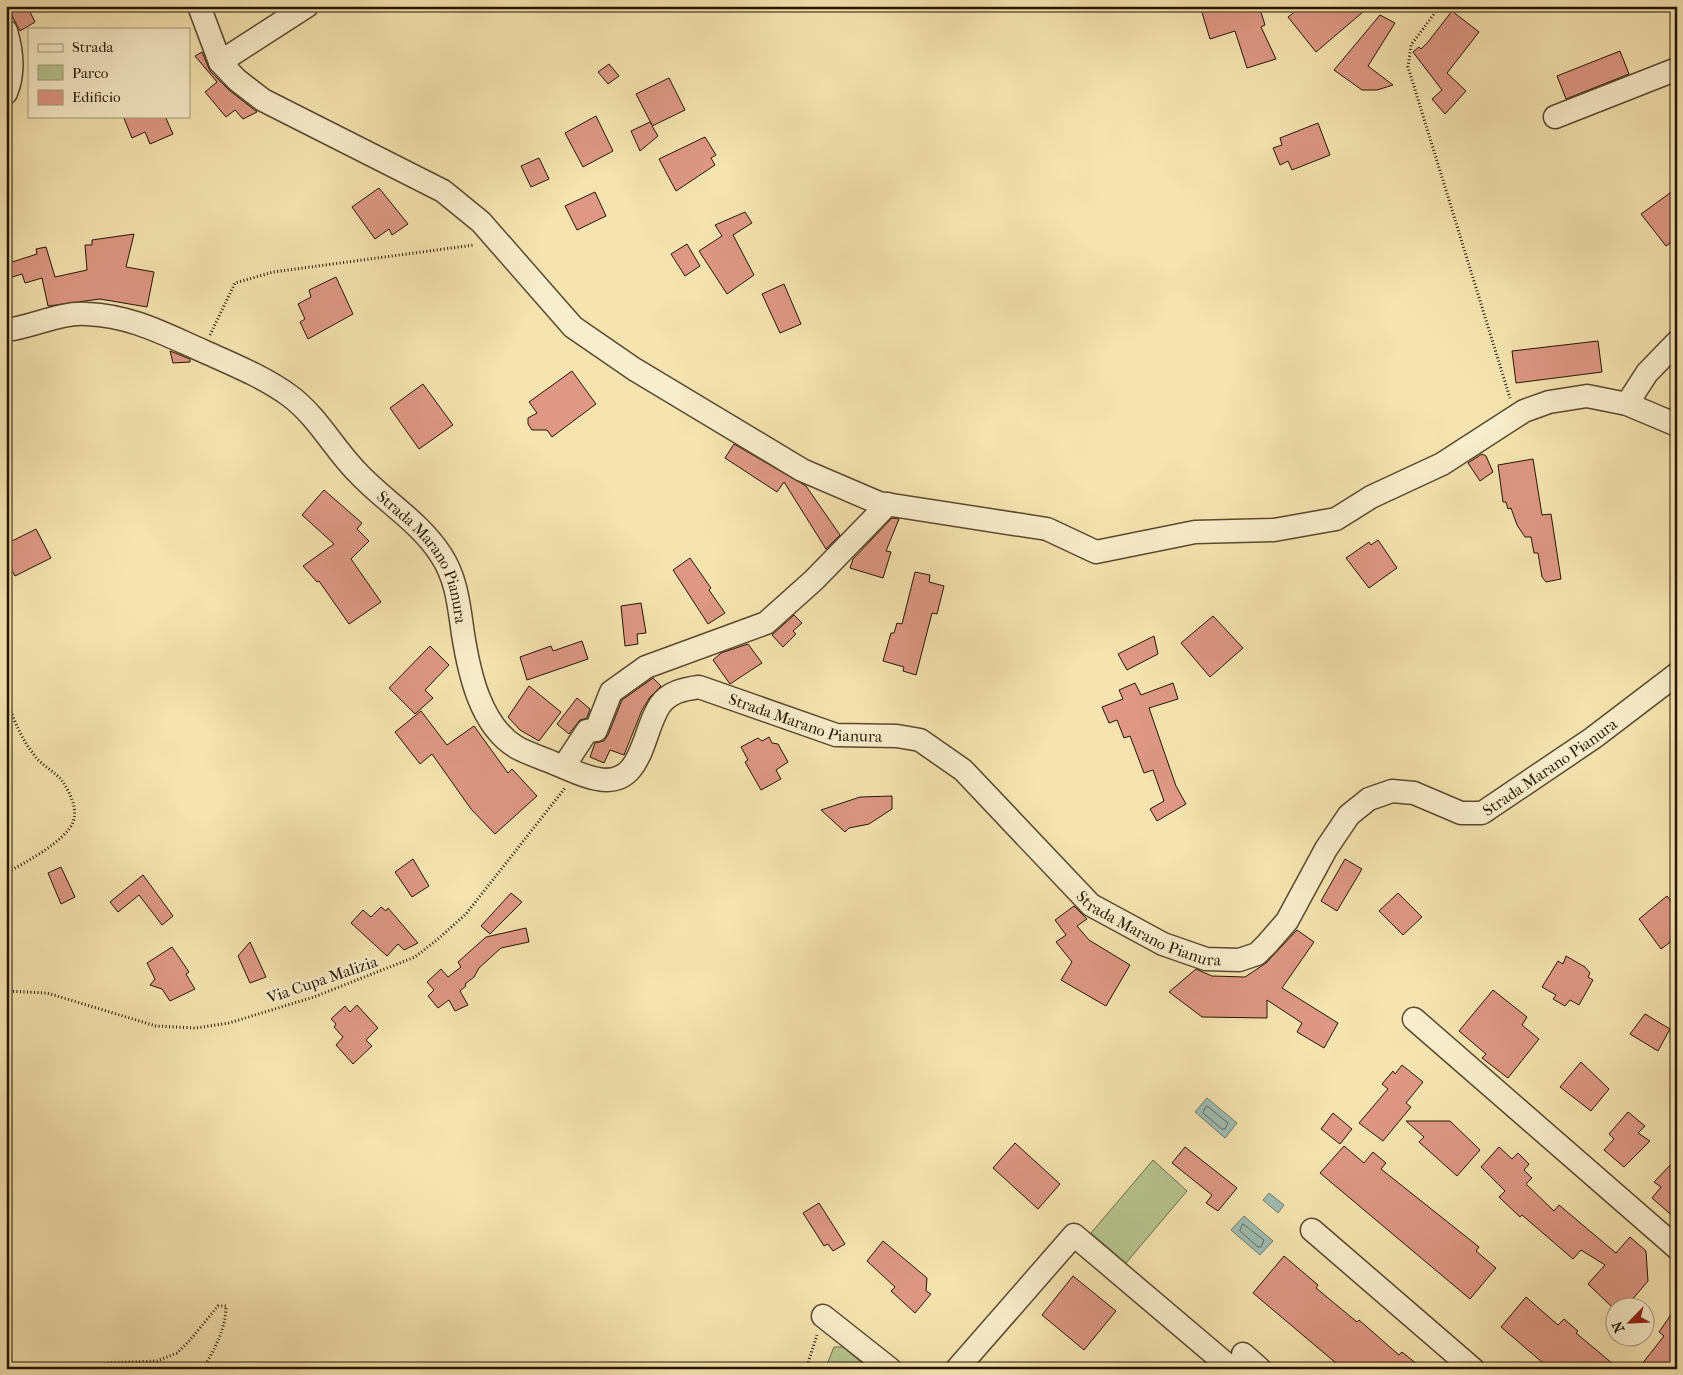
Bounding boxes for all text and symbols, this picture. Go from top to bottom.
legend [28,28,190,118]
text: Strada [72,38,115,56]
text: Parco [72,64,109,82]
text: Edificio [72,88,121,106]
street label: Strada Marano Pianura [373,487,470,625]
street label: Strada Marano Pianura [726,689,883,746]
street label: Strada Marano Pianura [1479,714,1621,820]
street label: Strada Marano Pianura [1072,887,1222,969]
street label: Via Cupa Malizia [263,951,381,1008]
north arrow [1606,1298,1656,1348]
text: N [1609,1318,1629,1335]

